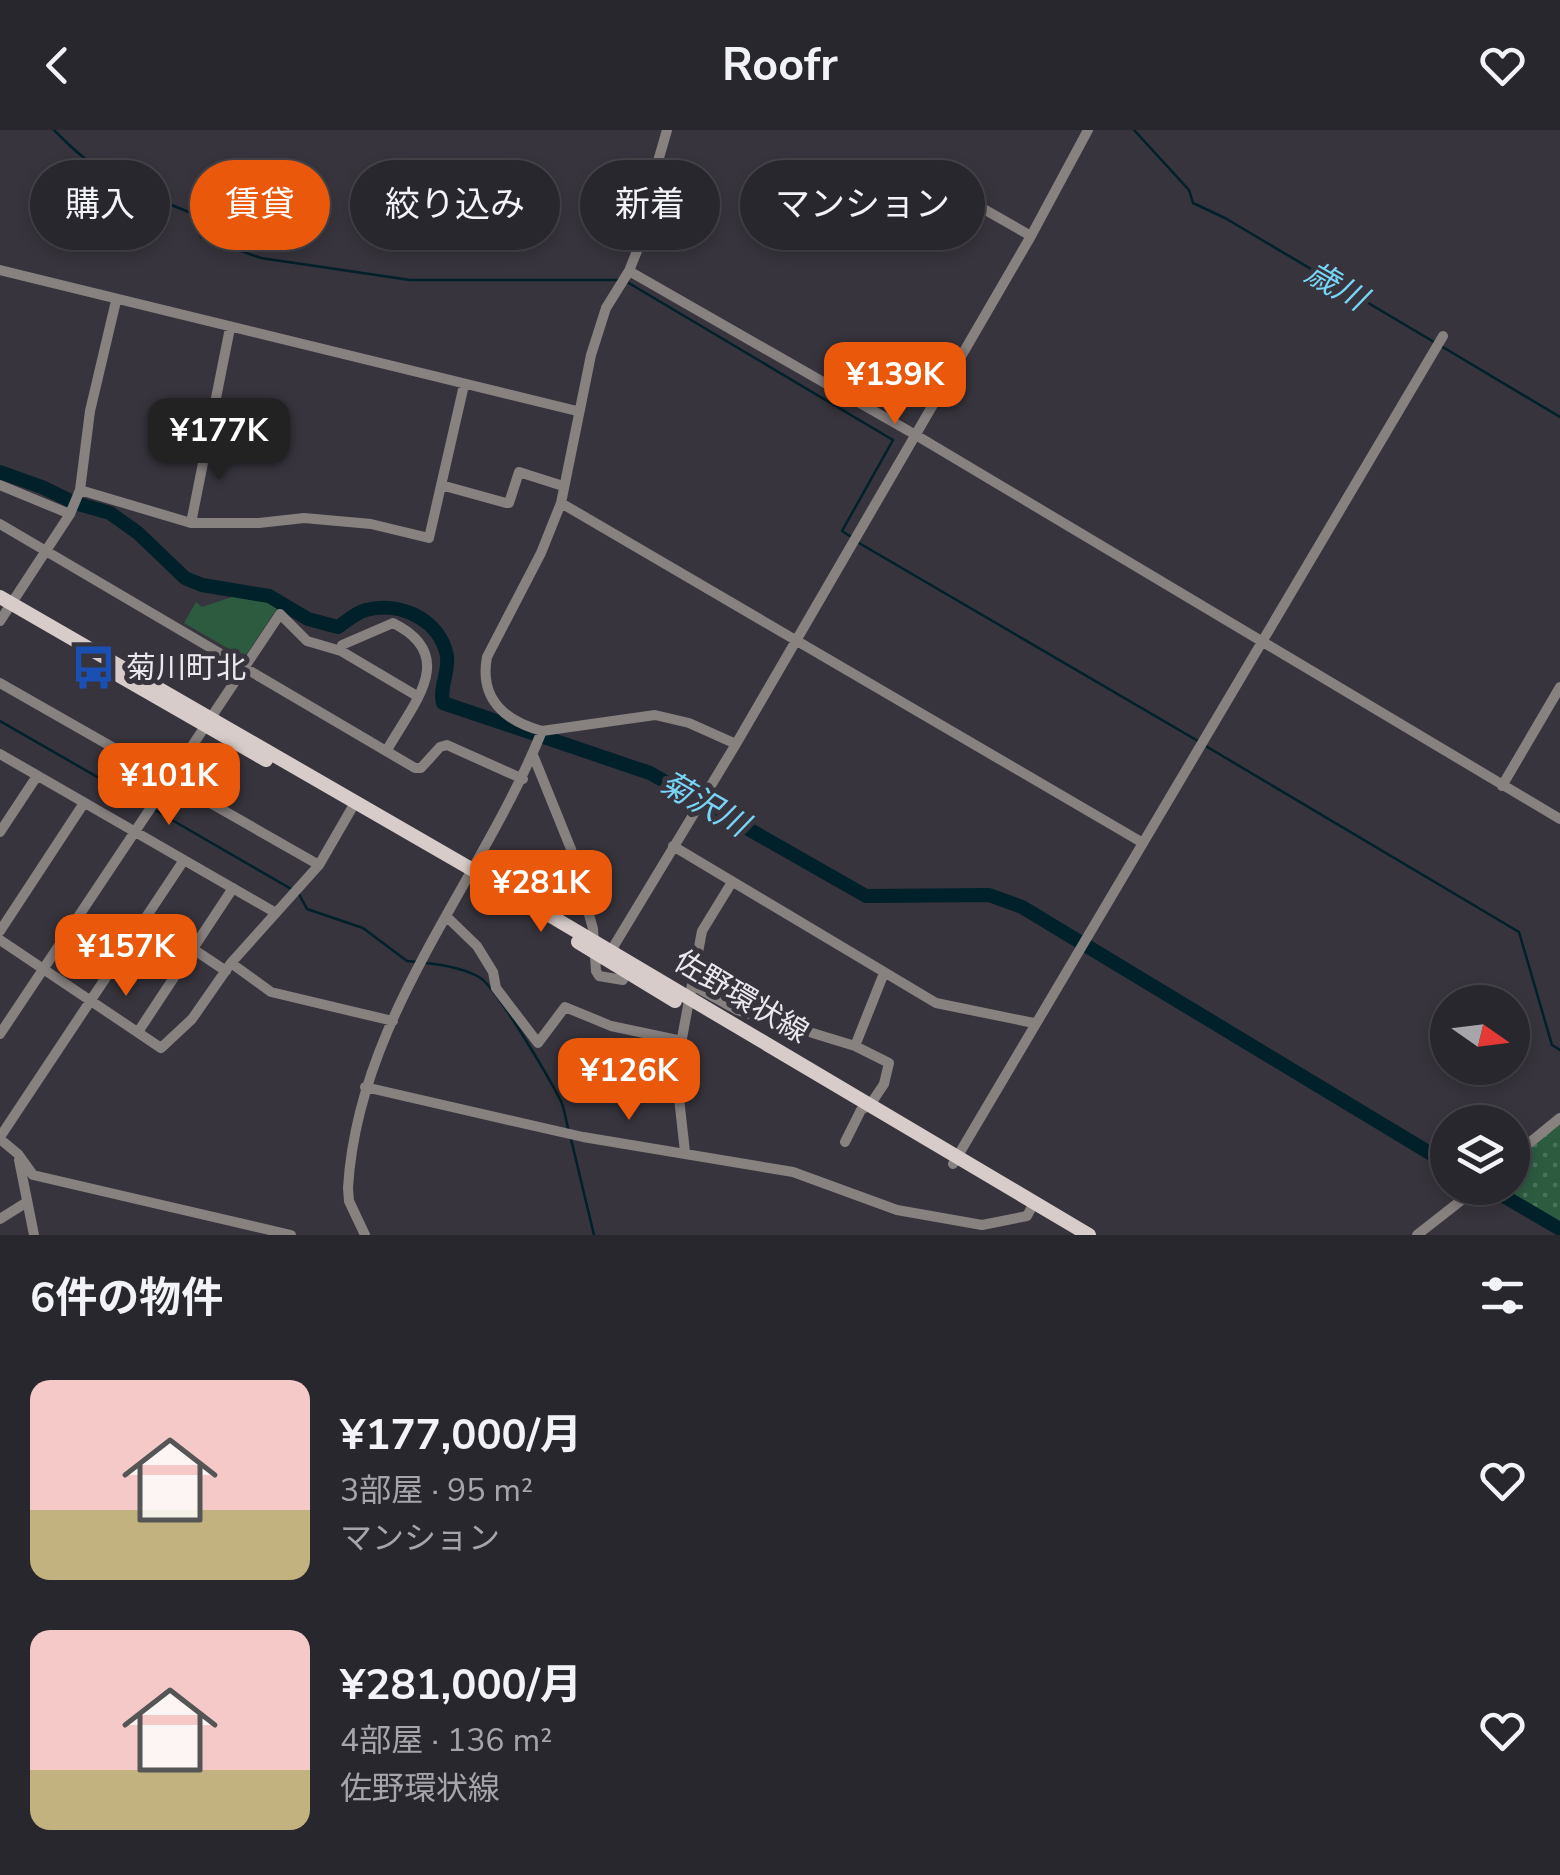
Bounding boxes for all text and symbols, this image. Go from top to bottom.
text: Roofr [722,35,838,96]
icon: back [30,38,85,93]
icon: heart [1475,38,1530,93]
chip: 購入 [30,160,170,250]
chip: 賃貸 [190,160,330,250]
chip: 絞り込み [350,160,560,250]
chip: 新着 [580,160,720,250]
chip: マンション [740,160,985,250]
water label: 歳川 [1298,251,1377,322]
pin: ¥139K [825,342,965,427]
text: ¥139K [846,353,944,396]
pin: ¥177K [149,398,289,483]
text: ¥177K [170,409,268,452]
bus stop icon: 菊川町北 [69,644,117,692]
place label: 菊川町北 [126,648,246,689]
pin: ¥101K [99,743,239,828]
text: ¥101K [120,754,218,797]
water label: 菊沢川 [652,761,759,848]
pin: ¥281K [471,850,611,935]
text: ¥281K [492,861,590,904]
pin: ¥157K [56,914,196,999]
text: ¥157K [77,925,175,968]
street label: 佐野環状線 [666,941,816,1053]
north arrow [1430,985,1530,1085]
map controls [1430,985,1530,1205]
pin: ¥126K [559,1038,699,1123]
text: ¥126K [580,1049,678,1092]
button: layers [1430,1105,1530,1205]
icon: filters [1475,1268,1530,1323]
text: 6件の物件 [30,1270,223,1327]
text: ¥177,000/月 [340,1407,582,1464]
icon: home [110,1420,230,1540]
icon: heart [1475,1453,1530,1508]
text: 3部屋 · 95 m² [340,1469,533,1512]
text: マンション [340,1517,500,1560]
text: ¥281,000/月 [340,1657,582,1714]
icon: home [110,1670,230,1790]
icon: heart [1475,1703,1530,1758]
text: 4部屋 · 136 m² [340,1719,552,1762]
text: 佐野環状線 [340,1767,500,1810]

